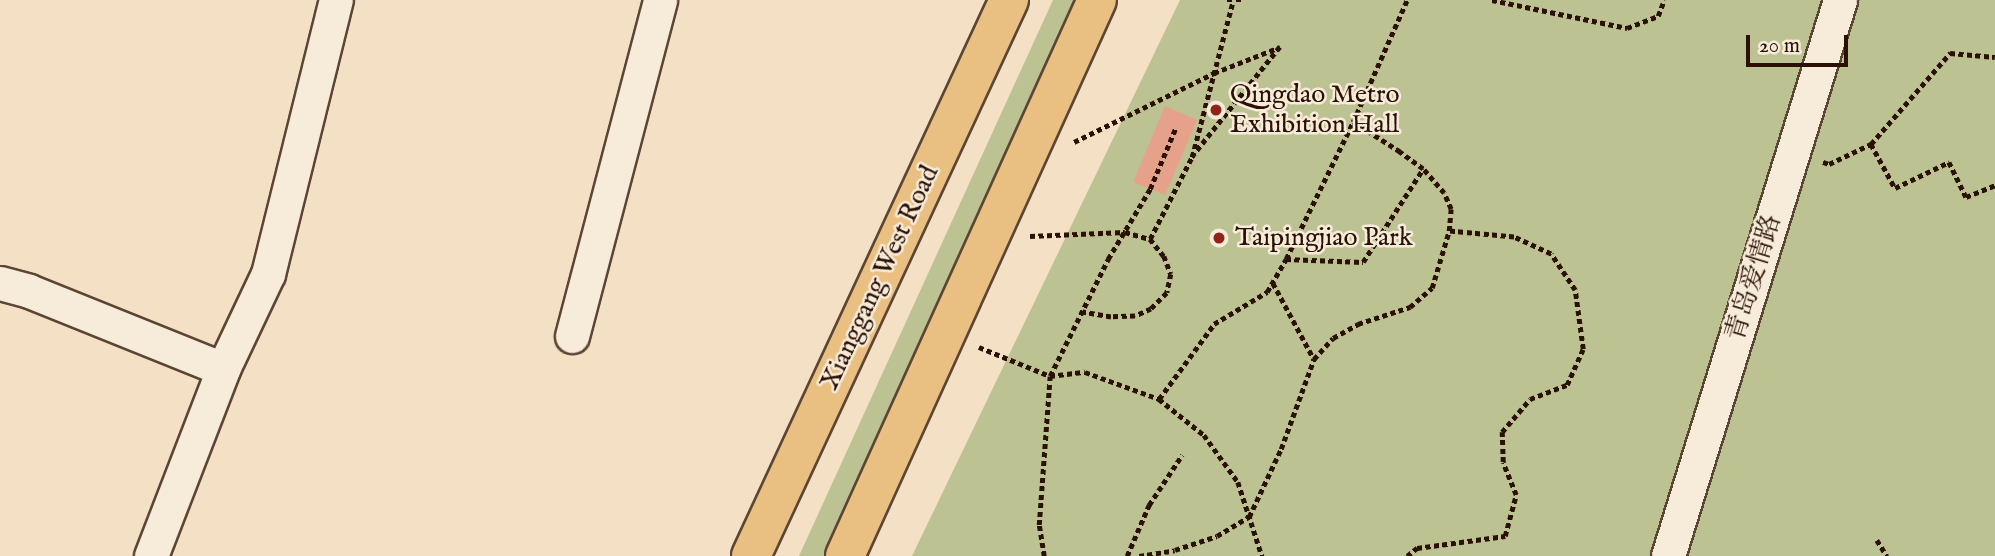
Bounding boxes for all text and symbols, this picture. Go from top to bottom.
scale bar [1750,21,1852,65]
text: 20 m [1759,33,1800,60]
place label: Qingdao Metro Exhibition Hall [1230,79,1400,140]
marker: Qingdao Metro Exhibition Hall [1208,102,1224,118]
street label: Xianggang West Road [814,161,946,395]
street label: 青岛爱情路 [1720,211,1788,345]
place label: Taipingjiao Park [1235,222,1413,254]
marker: Taipingjiao Park [1209,228,1229,248]

